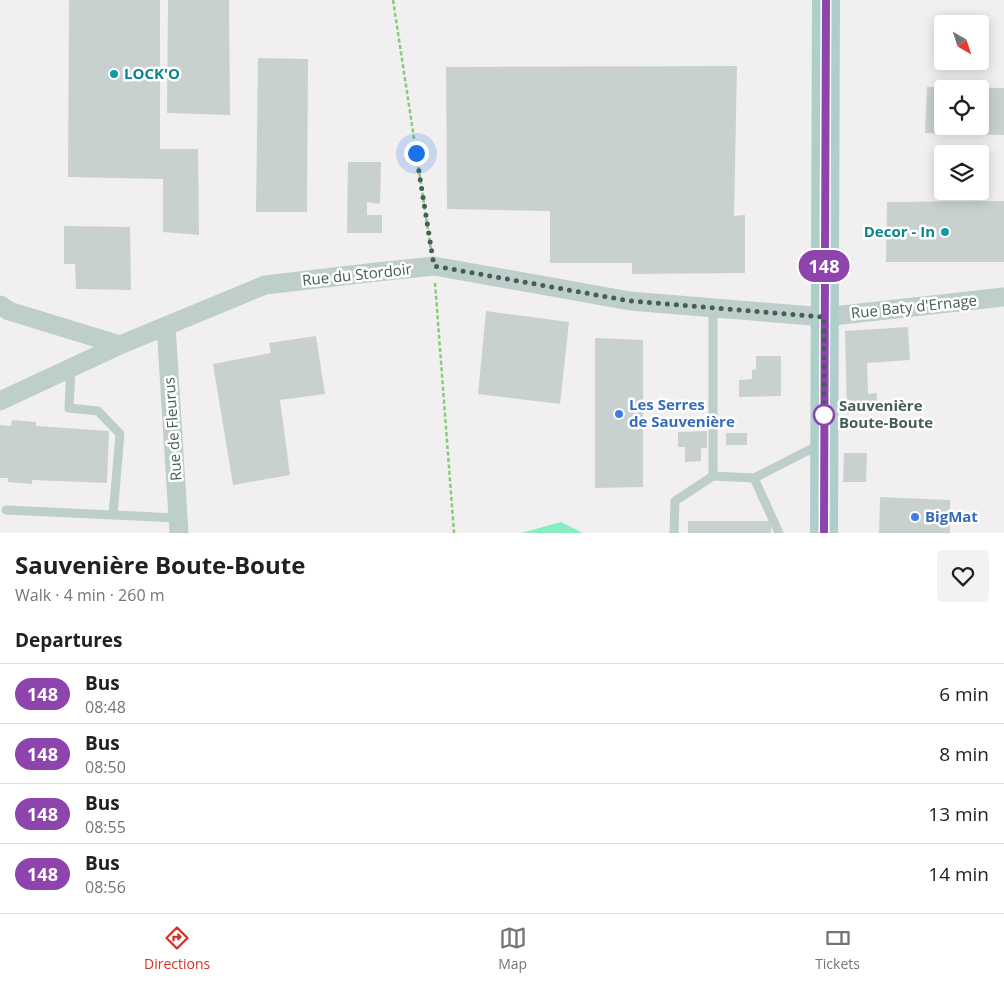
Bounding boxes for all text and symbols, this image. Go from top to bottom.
north arrow [934,15,989,70]
map controls [934,15,989,200]
place label: LOCK'O [124,63,180,83]
marker: LOCK'O [108,68,120,80]
button: locate [934,80,989,135]
your location [404,141,429,166]
button: layers [934,145,989,200]
place label: Decor - In [864,221,935,241]
marker: Decor - In [939,226,951,238]
line badge: 148 [795,250,853,282]
text: 148 [809,254,839,278]
street label: Rue du Stordoir [301,258,413,290]
street label: Rue Baty d'Ernage [850,289,978,323]
street label: Rue de Fleurus [158,377,186,482]
place label: Les Serres de Sauvenière [629,394,735,431]
place label: Sauvenière Boute-Boute [839,395,933,432]
marker: Sauvenière Boute-Boute [813,404,835,426]
marker: Les Serres de Sauvenière [613,408,625,420]
place label: BigMat [925,506,978,526]
marker: BigMat [909,511,921,523]
text: Sauvenière Boute-Boute [15,548,305,581]
button: heart [937,550,989,602]
text: Walk · 4 min · 260 m [15,584,165,606]
text: Departures [15,627,122,653]
text: Bus [85,670,120,696]
text: 6 min [939,681,989,707]
text: 148 [27,682,58,706]
text: 08:48 [85,696,126,718]
text: Bus [85,730,120,756]
text: 8 min [939,741,989,767]
text: 148 [27,742,58,766]
text: 08:50 [85,756,126,778]
text: Bus [85,790,120,816]
text: 13 min [928,801,989,827]
text: 148 [27,802,58,826]
text: 08:55 [85,816,126,838]
text: Bus [85,850,120,876]
text: 14 min [928,861,989,887]
text: 148 [27,862,58,886]
text: 08:56 [85,876,126,898]
tab: Directions [144,924,210,973]
tab: Map [498,924,527,973]
tab: Tickets [815,924,860,973]

